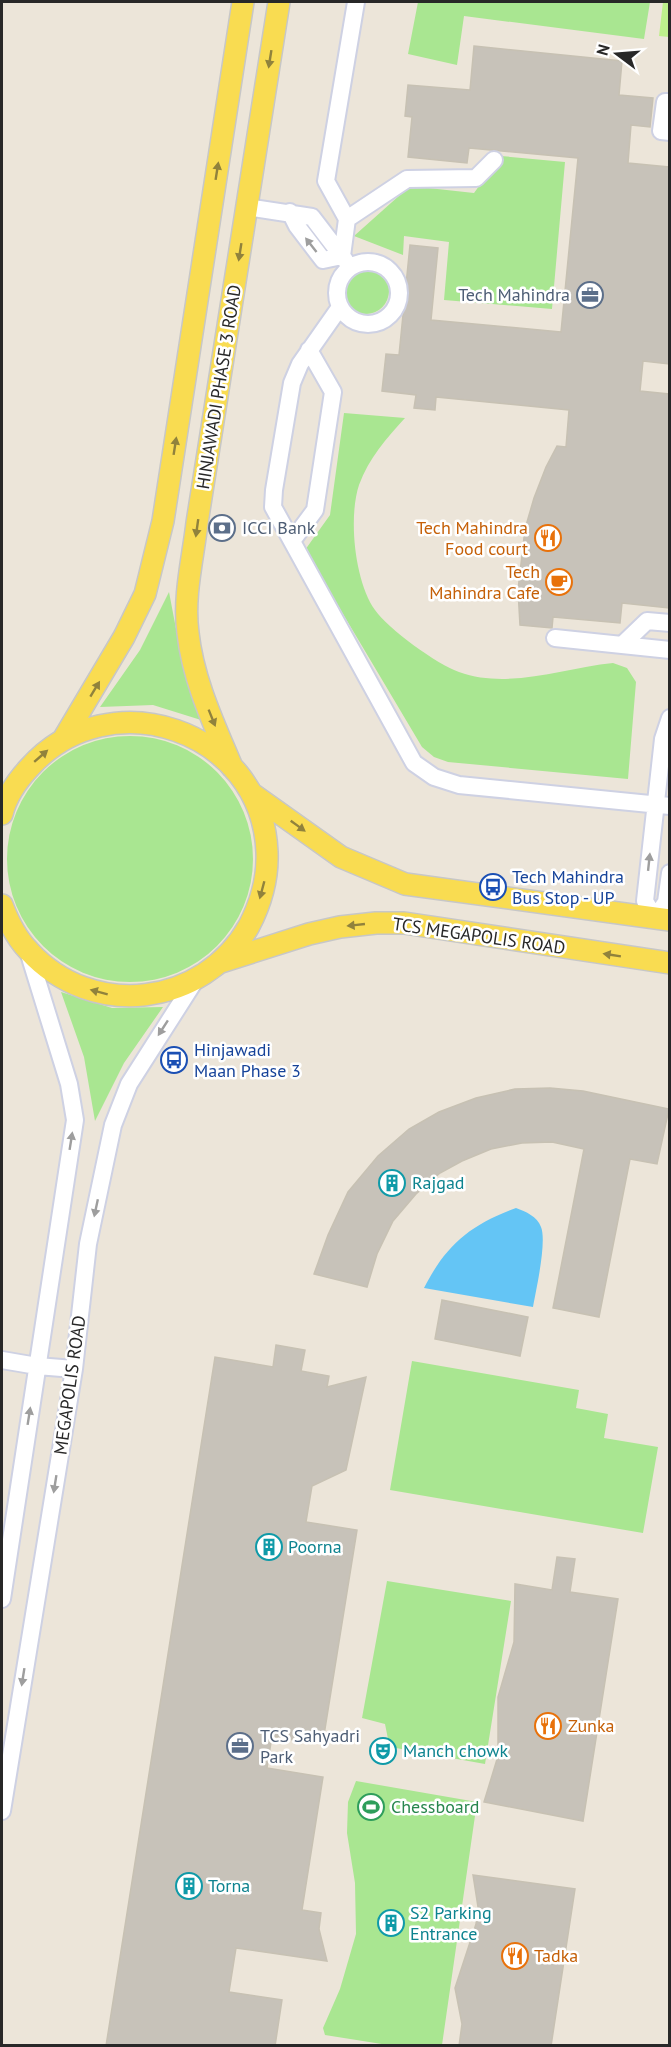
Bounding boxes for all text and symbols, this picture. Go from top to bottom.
north arrow [587,24,647,84]
text: N [592,42,614,58]
one-way arrow [266,50,275,69]
one-way arrow [212,161,221,180]
one-way arrow [306,237,318,252]
one-way arrow [235,243,244,262]
office icon: Tech Mahindra [575,280,605,310]
street label: HINJAWADI PHASE 3 ROAD [191,283,246,491]
place label: Tech Mahindra [458,283,570,306]
one-way arrow [170,437,179,456]
bank icon: ICCI Bank [207,513,237,543]
place label: ICCI Bank [242,516,316,539]
place label: Tech Mahindra Food court [416,516,528,560]
one-way arrow [192,518,202,537]
restaurant icon: Tech Mahindra Food court [533,523,563,553]
place label: Tech Mahindra Cafe [429,560,540,604]
cafe icon: Tech Mahindra Cafe [544,567,574,597]
one-way arrow [89,681,100,697]
one-way arrow [207,710,217,728]
one-way arrow [33,750,48,763]
one-way arrow [290,820,306,832]
one-way arrow [644,853,654,872]
place label: Tech Mahindra Bus Stop - UP [512,865,624,909]
bus stop icon: Tech Mahindra Bus Stop - UP [478,872,508,902]
one-way arrow [257,881,267,899]
street label: TCS MEGAPOLIS ROAD [391,912,567,959]
one-way arrow [347,920,366,930]
one-way arrow [602,950,621,959]
one-way arrow [90,987,108,996]
one-way arrow [158,1020,169,1036]
place label: Hinjawadi Maan Phase 3 [194,1038,301,1082]
bus stop icon: Hinjawadi Maan Phase 3 [159,1045,189,1075]
one-way arrow [67,1131,76,1150]
building icon: Rajgad [377,1168,407,1198]
place label: Rajgad [412,1171,465,1194]
one-way arrow [90,1199,100,1218]
street label: MEGAPOLIS ROAD [48,1314,91,1456]
one-way arrow [25,1407,34,1426]
one-way arrow [50,1475,59,1494]
building icon: Poorna [254,1532,284,1562]
place label: Poorna [288,1535,342,1558]
one-way arrow [19,1667,28,1686]
restaurant icon: Zunka [533,1711,563,1741]
place label: Zunka [568,1714,615,1737]
place label: TCS Sahyadri Park [260,1724,360,1768]
office icon: TCS Sahyadri Park [225,1731,255,1761]
theatre icon: Manch chowk [368,1736,398,1766]
place label: Manch chowk [403,1739,508,1762]
sports icon: Chessboard [356,1792,386,1822]
place label: Chessboard [391,1795,480,1818]
building icon: Torna [174,1871,204,1901]
place label: Torna [208,1874,250,1897]
place label: S2 Parking Entrance [410,1901,492,1945]
building icon: S2 Parking Entrance [376,1908,406,1938]
restaurant icon: Tadka [500,1941,530,1971]
place label: Tadka [534,1944,578,1967]

